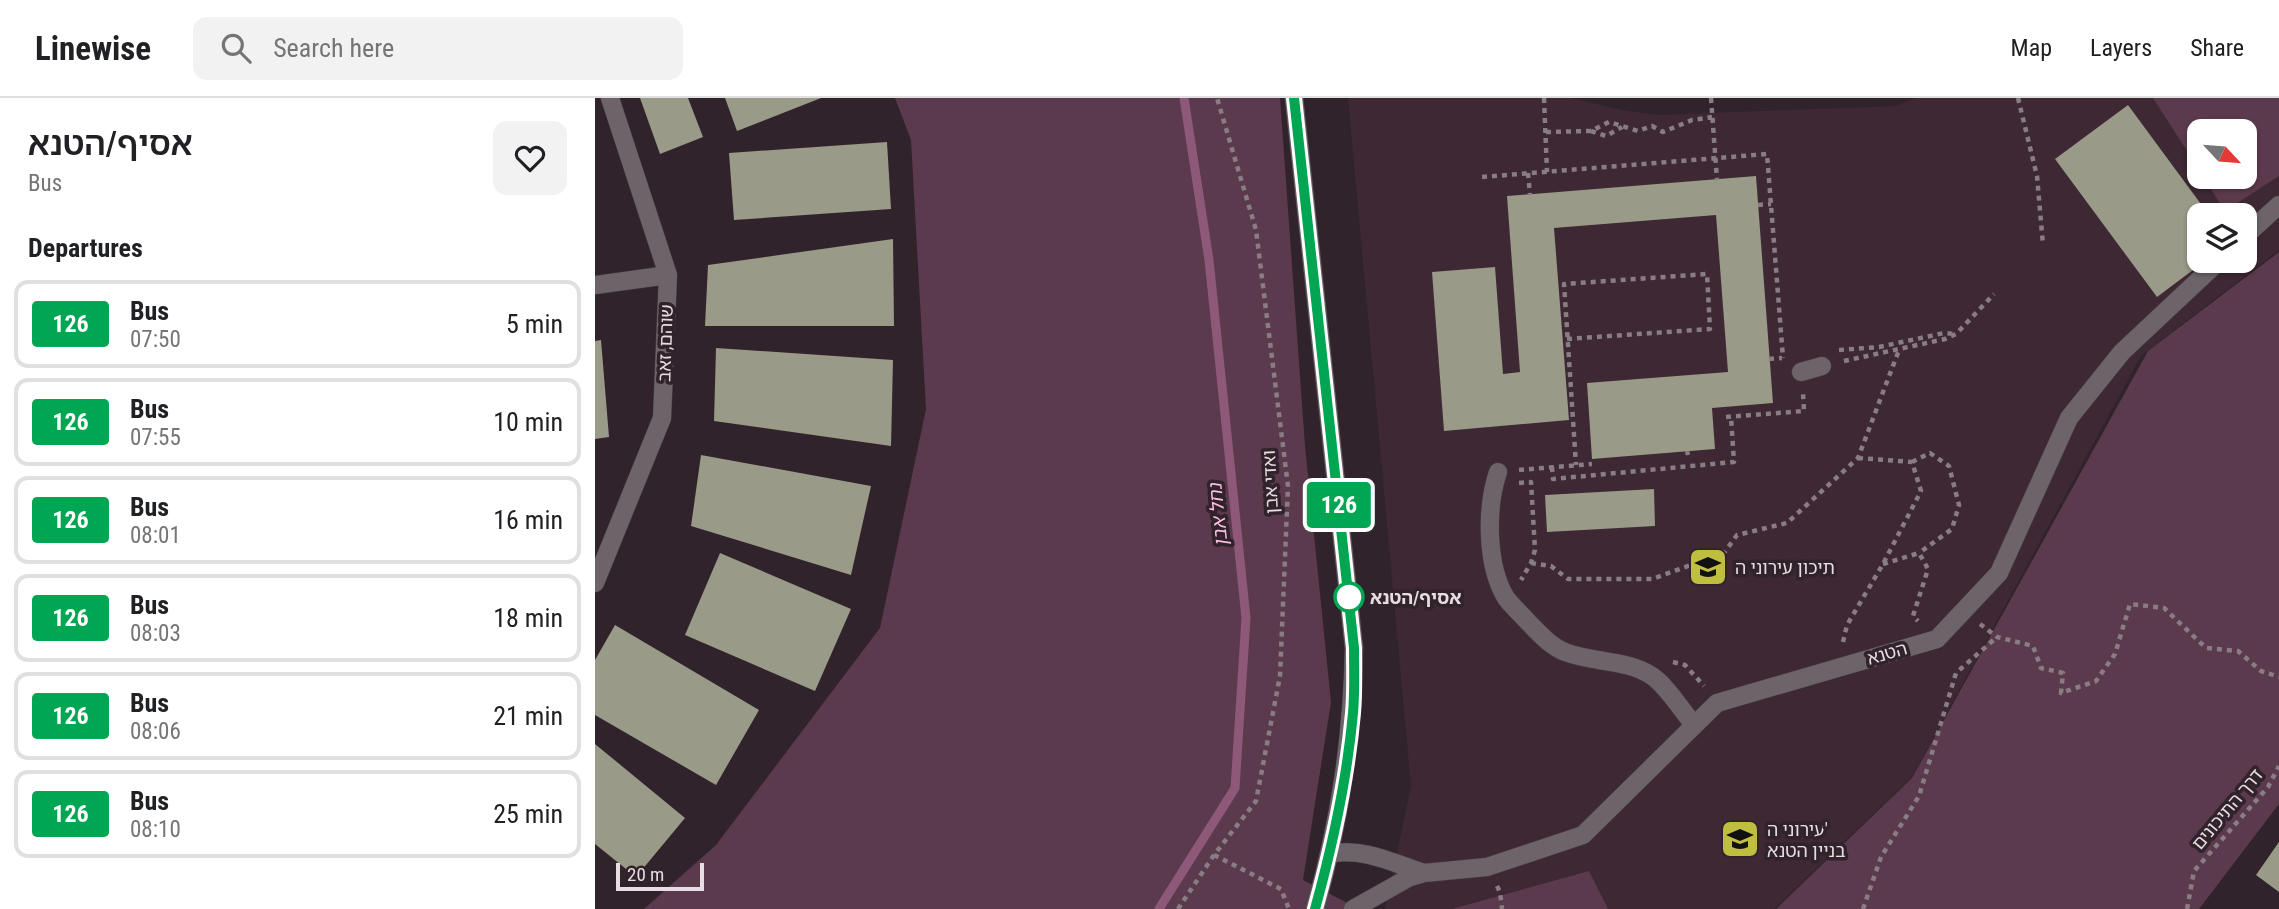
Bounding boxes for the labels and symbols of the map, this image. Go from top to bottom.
north arrow [2187,119,2257,189]
street label: שוהם, זאב [653,304,677,382]
street label: ואדי אבן [1258,450,1282,514]
water label: נחל אבן [1203,481,1233,548]
line badge: 126 [1299,482,1379,528]
school or university icon: תיכון עירוני ה [1687,546,1729,588]
place label: תיכון עירוני ה [1735,557,1835,578]
marker: אסיף/הטנא [1334,582,1364,612]
place label: אסיף/הטנא [1370,587,1461,608]
street label: הטנא [1864,637,1910,669]
street label: דרך התיכונים [2187,764,2267,854]
school or university icon: עירוני ה' בניין הטנא [1719,818,1761,860]
place label: עירוני ה' בניין הטנא [1767,819,1845,861]
scale bar [616,860,703,892]

